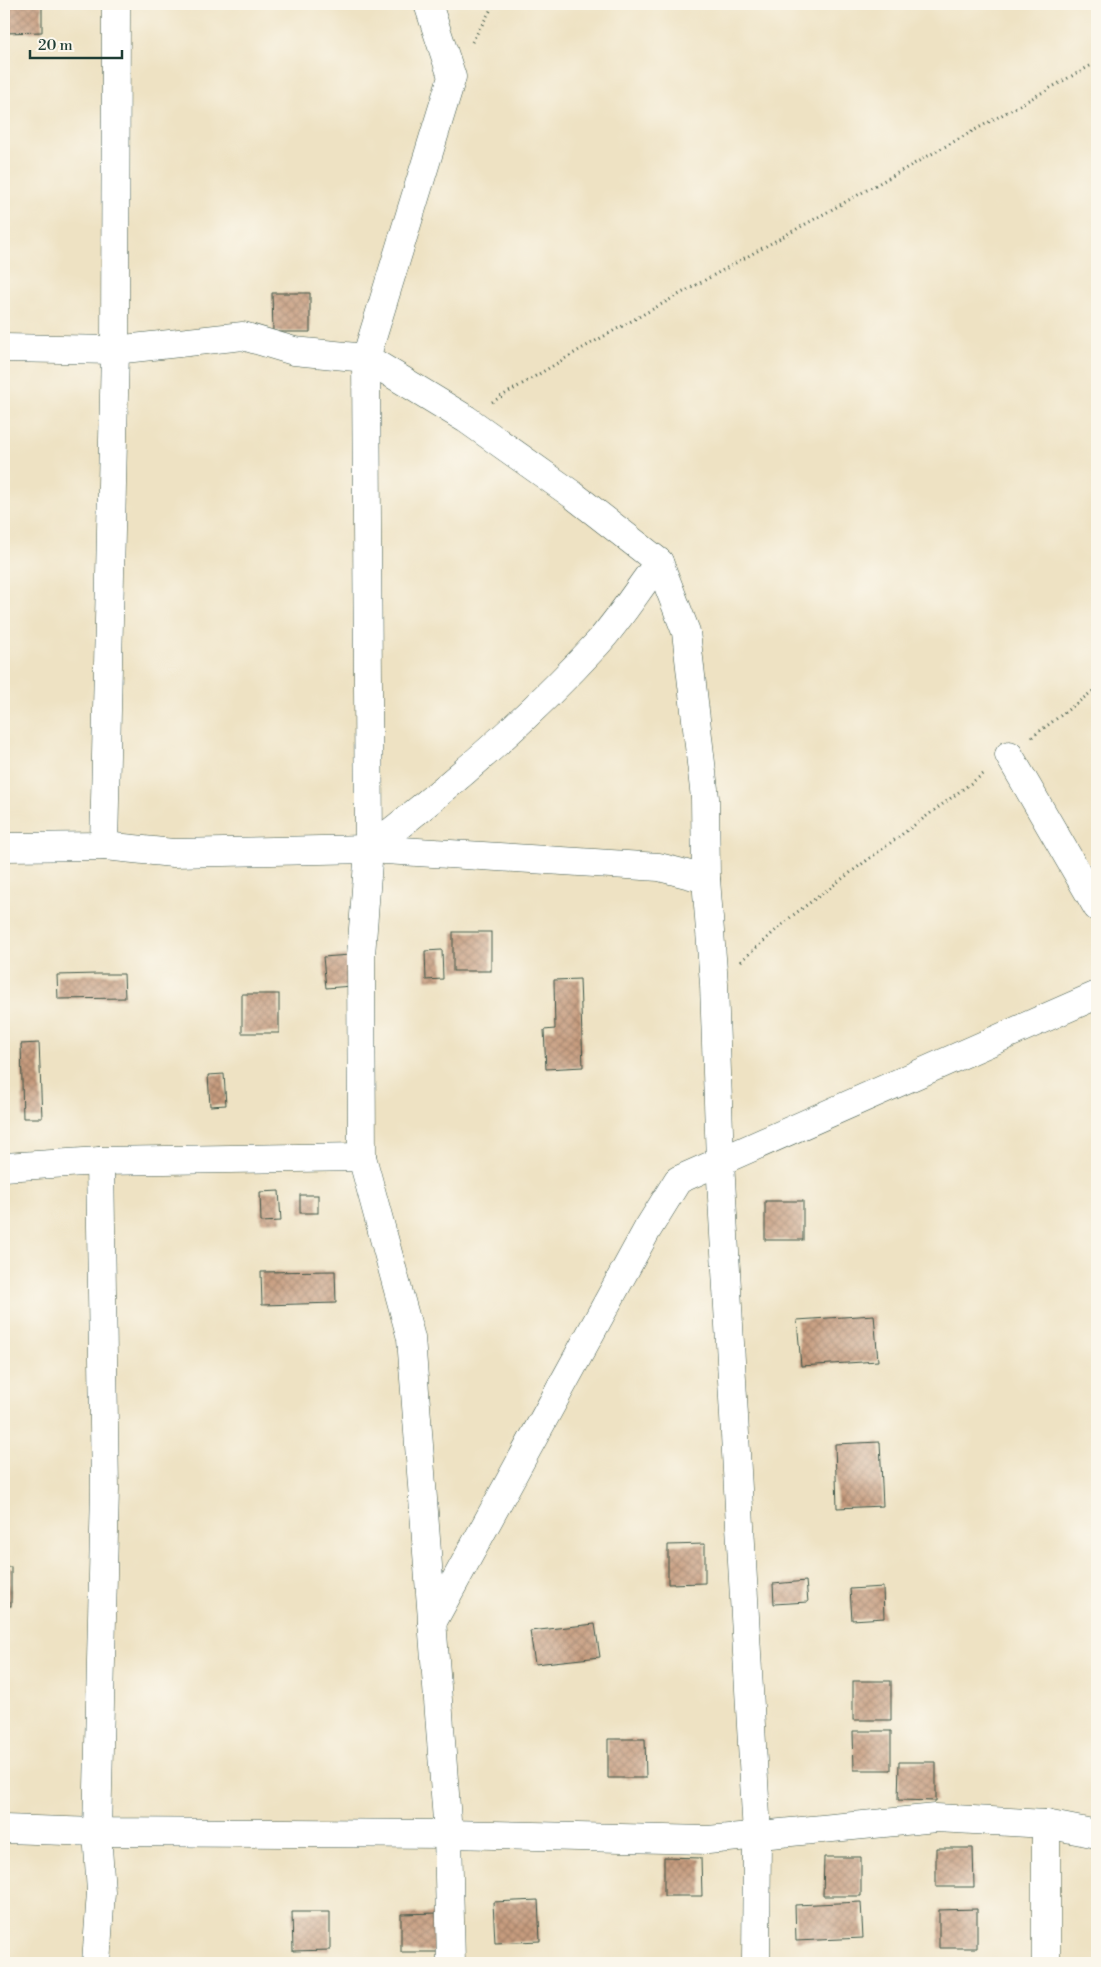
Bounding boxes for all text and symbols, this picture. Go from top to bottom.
scale bar [30,28,122,60]
text: 20 m [38,36,73,55]

